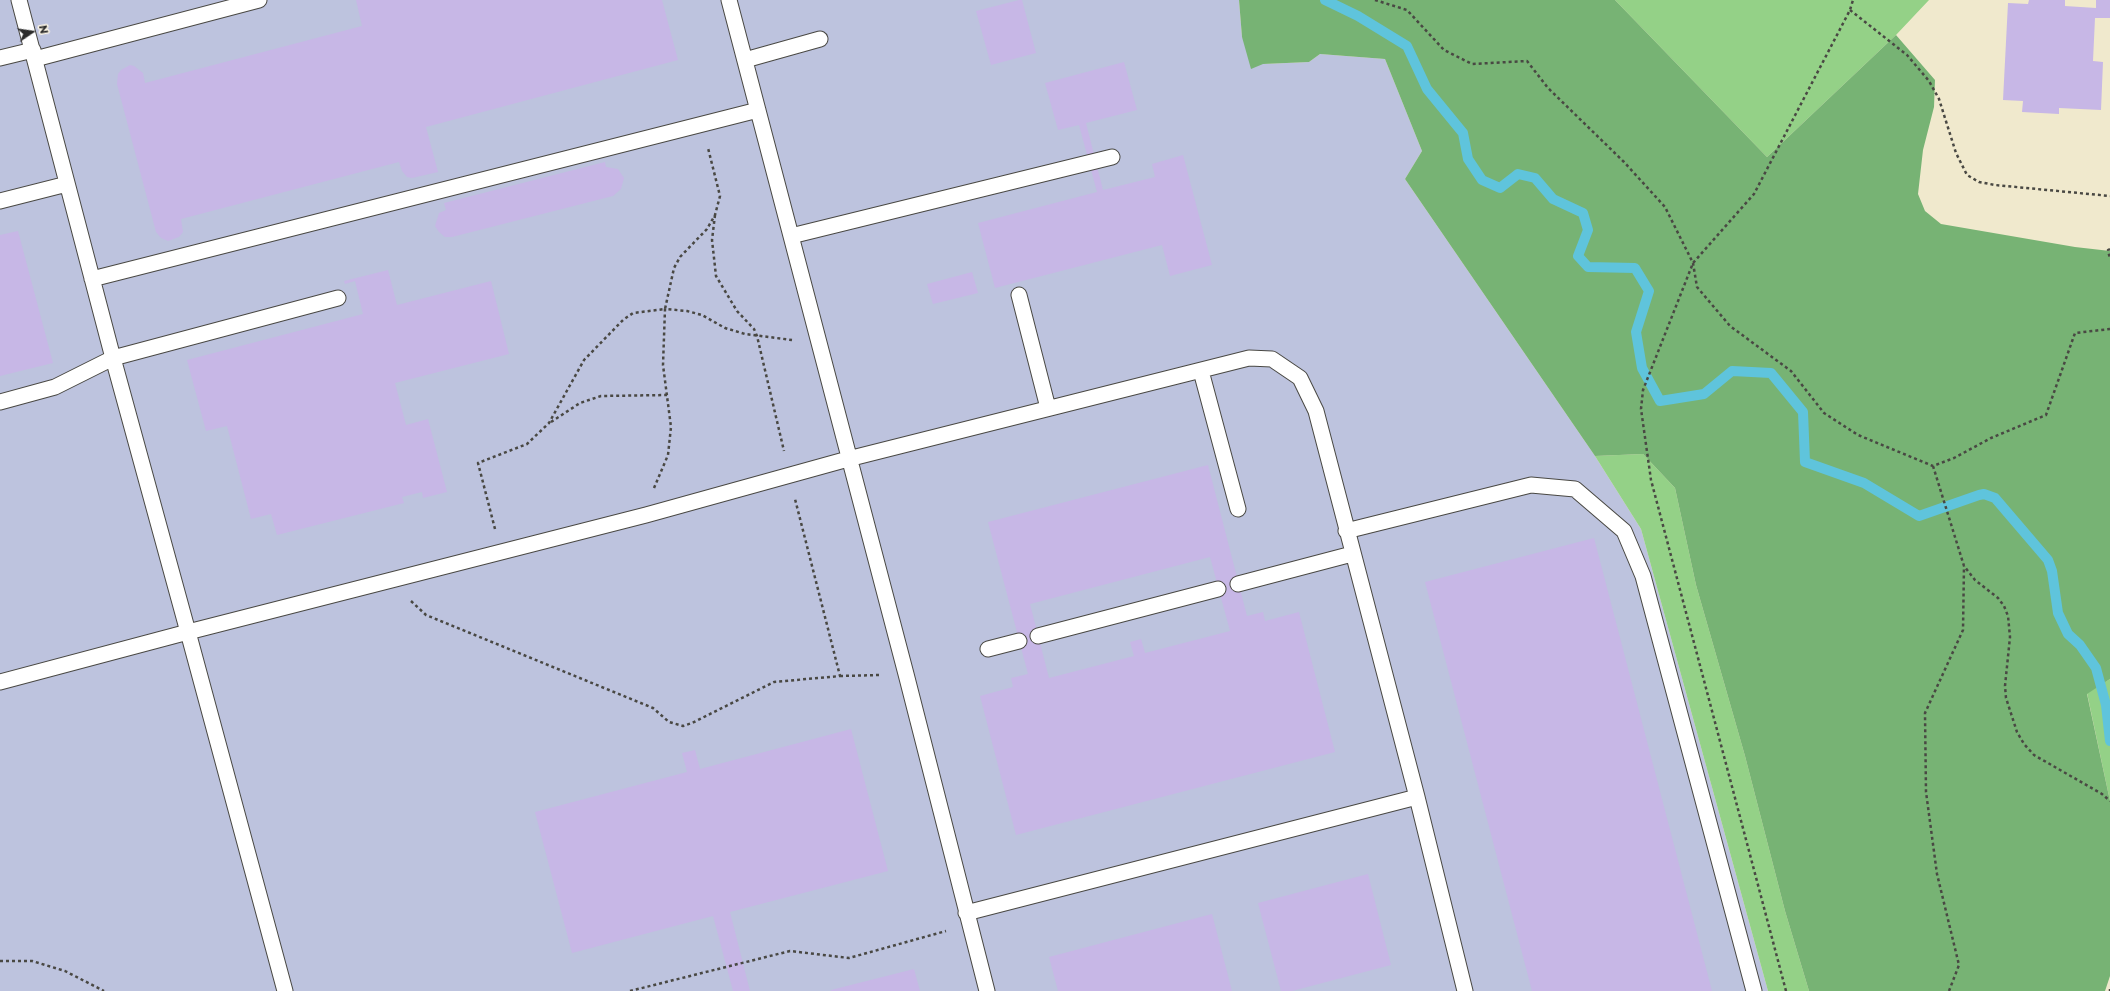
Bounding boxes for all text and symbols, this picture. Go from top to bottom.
north arrow [12,12,52,52]
text: N [35,23,53,35]

